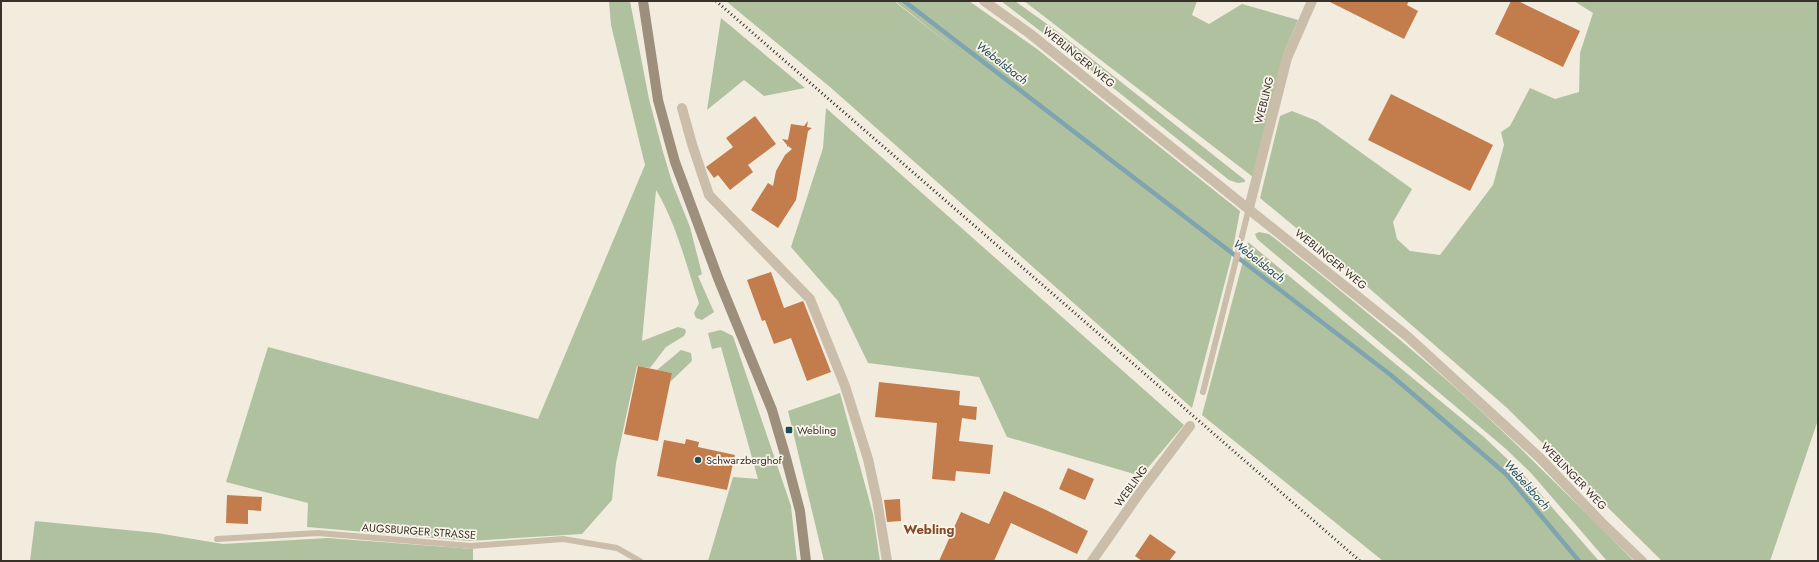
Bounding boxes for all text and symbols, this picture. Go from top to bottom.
street label: WEBLINGER WEG [1039,23,1119,91]
water label: Webelsbach [972,37,1032,89]
street label: WEBLING [1250,74,1278,125]
street label: WEBLINGER WEG [1291,225,1371,293]
water label: Webelsbach [1229,235,1289,287]
place label: Webling [797,422,836,438]
marker: Webling [784,425,794,435]
street label: WEBLINGER WEG [1537,439,1611,514]
place label: Schwarzberghof [706,452,783,468]
marker: Schwarzberghof [693,455,703,465]
water label: Webelsbach [1500,456,1554,514]
street label: WEBLING [1110,462,1152,510]
street label: AUGSBURGER STRASSE [361,519,477,543]
district label: Webling [904,520,954,539]

